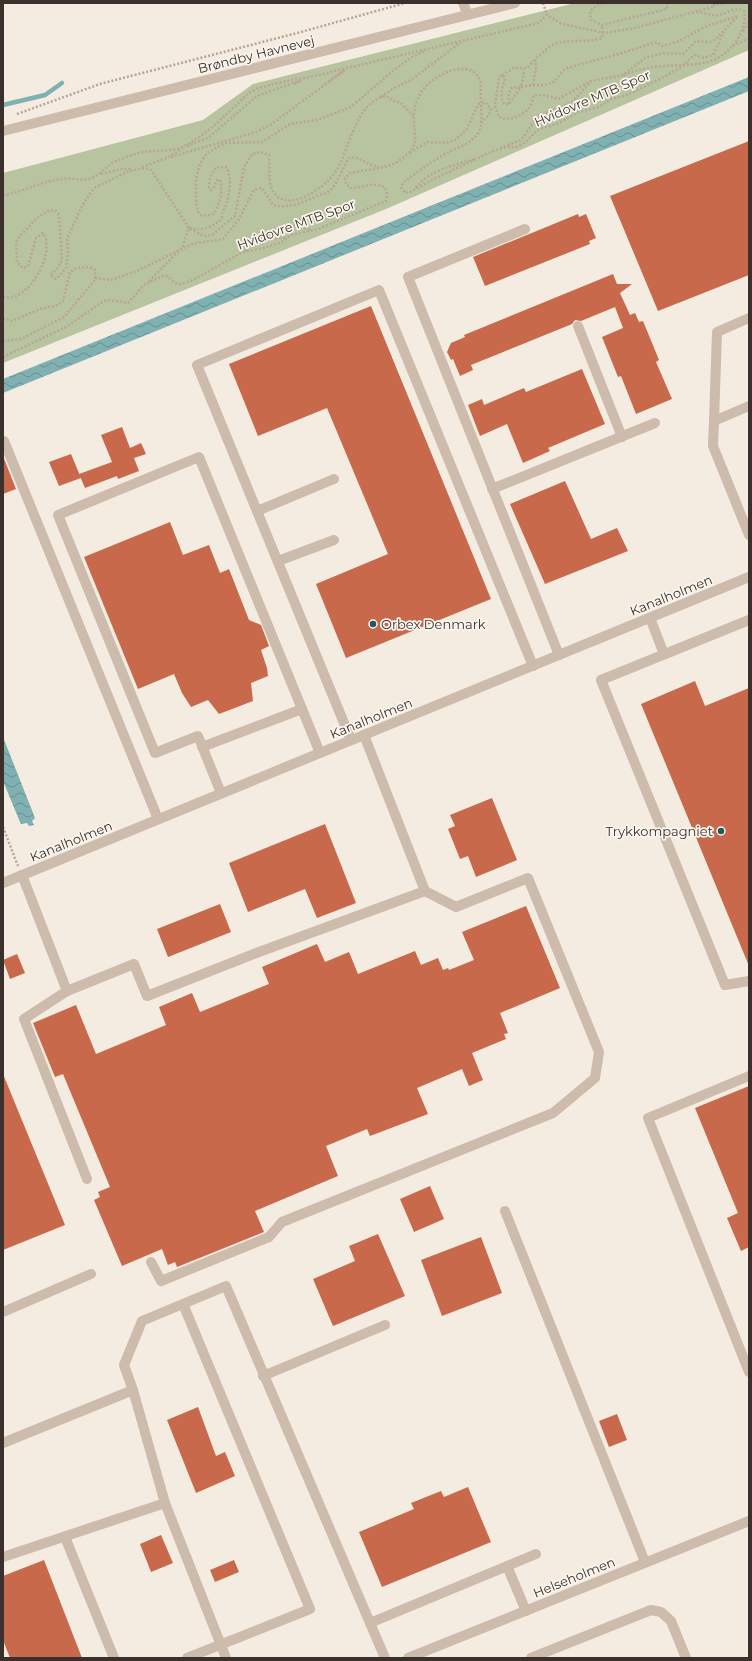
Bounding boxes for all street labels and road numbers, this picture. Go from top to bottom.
street label: Brøndby Havnevej [196,32,316,76]
street label: Hvidovre MTB Spor [532,66,652,130]
street label: Hvidovre MTB Spor [235,195,357,253]
street label: Kanalholmen [627,571,715,619]
street label: Kanalholmen [327,694,415,742]
street label: Kanalholmen [27,817,115,865]
street label: Helseholmen [531,1553,617,1601]

